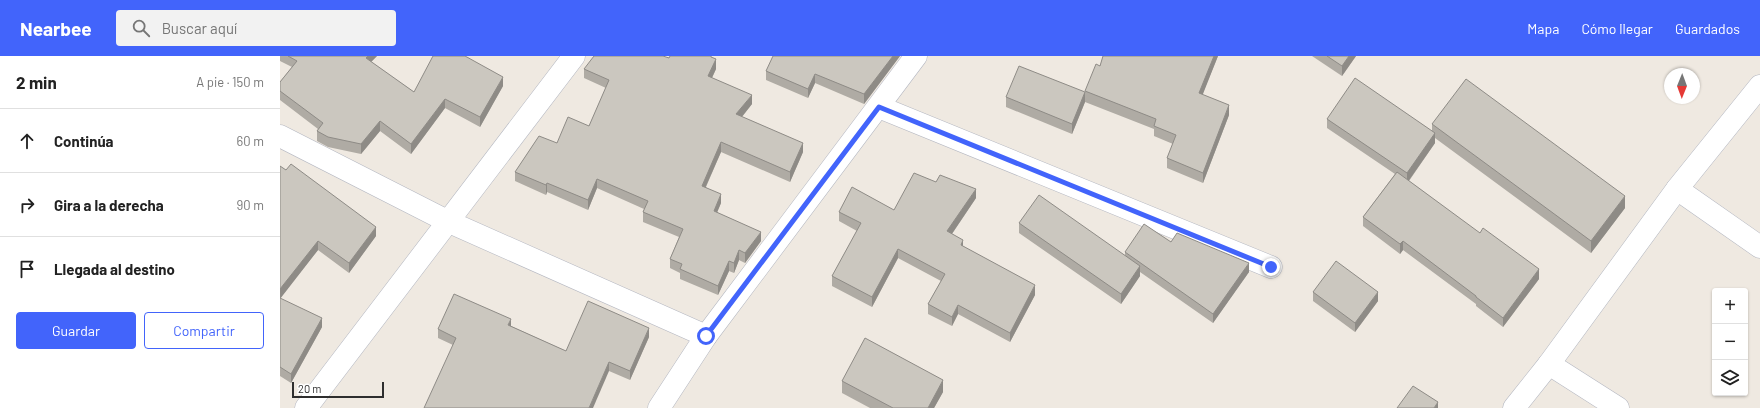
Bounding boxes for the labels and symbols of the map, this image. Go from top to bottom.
north arrow [1664,68,1700,104]
route end [1262,258,1280,276]
route start [697,327,715,345]
scale bar [292,380,384,399]

